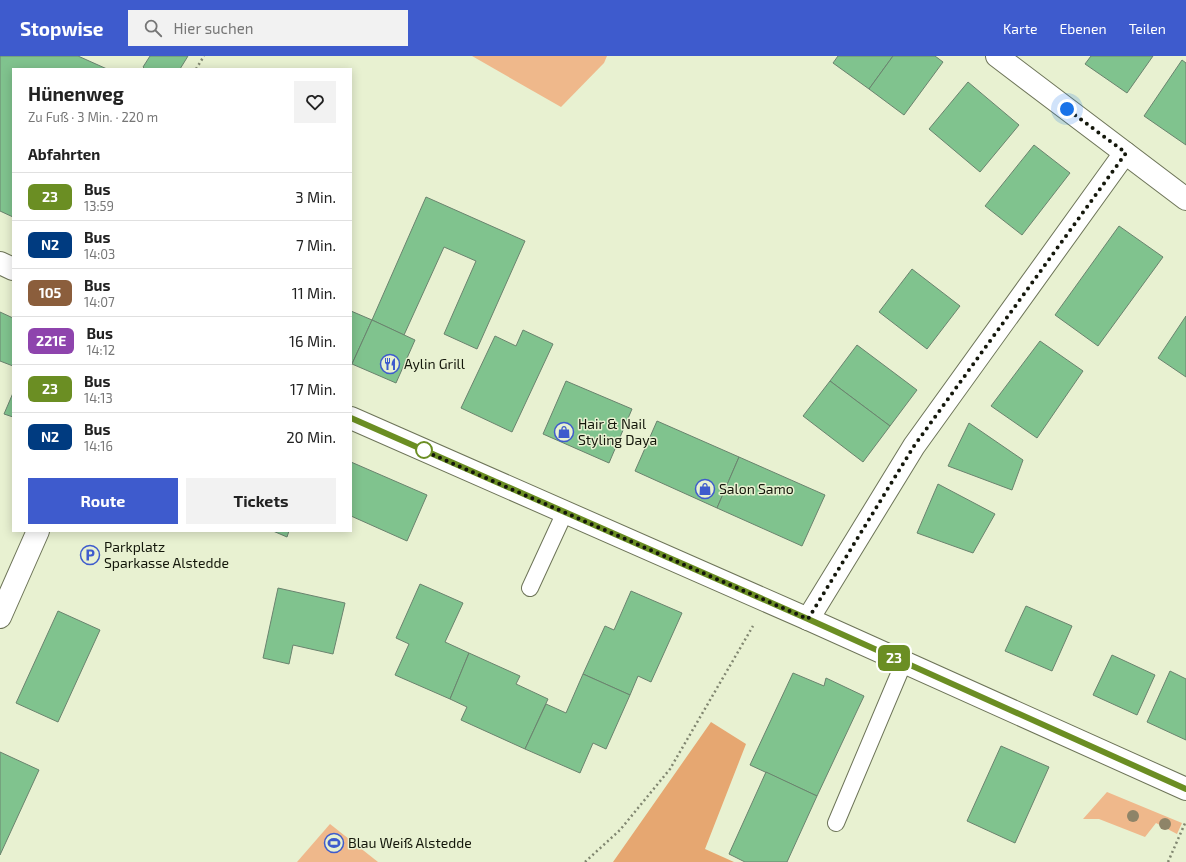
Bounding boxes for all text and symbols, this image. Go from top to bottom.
search box [128,10,408,46]
text: Stopwise [20,17,104,40]
icon: search [142,17,164,39]
text: Hier suchen [174,19,253,37]
text: Karte [1003,20,1038,37]
text: Ebenen [1060,20,1107,37]
text: Teilen [1129,20,1166,37]
button: heart [294,81,336,123]
text: Hünenweg [28,82,124,105]
your location [1057,99,1077,119]
text: Zu Fuß · 3 Min. · 220 m [28,109,158,125]
text: Abfahrten [28,145,100,163]
text: Bus [84,180,110,198]
text: 23 [42,188,58,205]
text: 3 Min. [295,188,336,206]
text: 13:59 [84,198,114,214]
text: Bus [84,228,110,246]
text: N2 [41,236,59,253]
text: 7 Min. [296,236,336,254]
text: 14:03 [84,246,115,262]
text: Bus [84,276,110,294]
text: 105 [39,284,61,301]
text: 11 Min. [292,284,336,302]
text: 14:07 [84,294,115,310]
text: Bus [86,324,113,342]
text: 221E [36,332,66,349]
text: 16 Min. [289,332,336,350]
text: 14:12 [86,342,115,358]
restaurant icon: Aylin Grill [379,353,401,375]
place label: Aylin Grill [404,355,466,372]
text: Bus [84,372,110,390]
text: 23 [42,380,58,397]
text: 17 Min. [290,380,336,398]
text: 14:13 [84,390,113,406]
place label: Hair & Nail Styling Daya [578,415,657,448]
text: Bus [84,420,110,438]
shop icon: Hair & Nail Styling Daya [553,421,575,443]
text: N2 [41,428,59,445]
text: 20 Min. [286,428,336,446]
text: 14:16 [84,438,113,454]
unlabelled marker [415,441,433,459]
button: Route [28,478,178,524]
button: Tickets [186,478,336,524]
shop icon: Salon Samo [694,478,716,500]
place label: Salon Samo [719,480,794,497]
place label: Parkplatz Sparkasse Alstedde [104,538,229,571]
parking icon: Parkplatz Sparkasse Alstedde [79,544,101,566]
line badge: 23 [876,645,912,671]
text: 23 [886,649,902,666]
sports icon: Blau Weiß Alstedde [323,832,345,854]
place label: Blau Weiß Alstedde [348,834,472,851]

